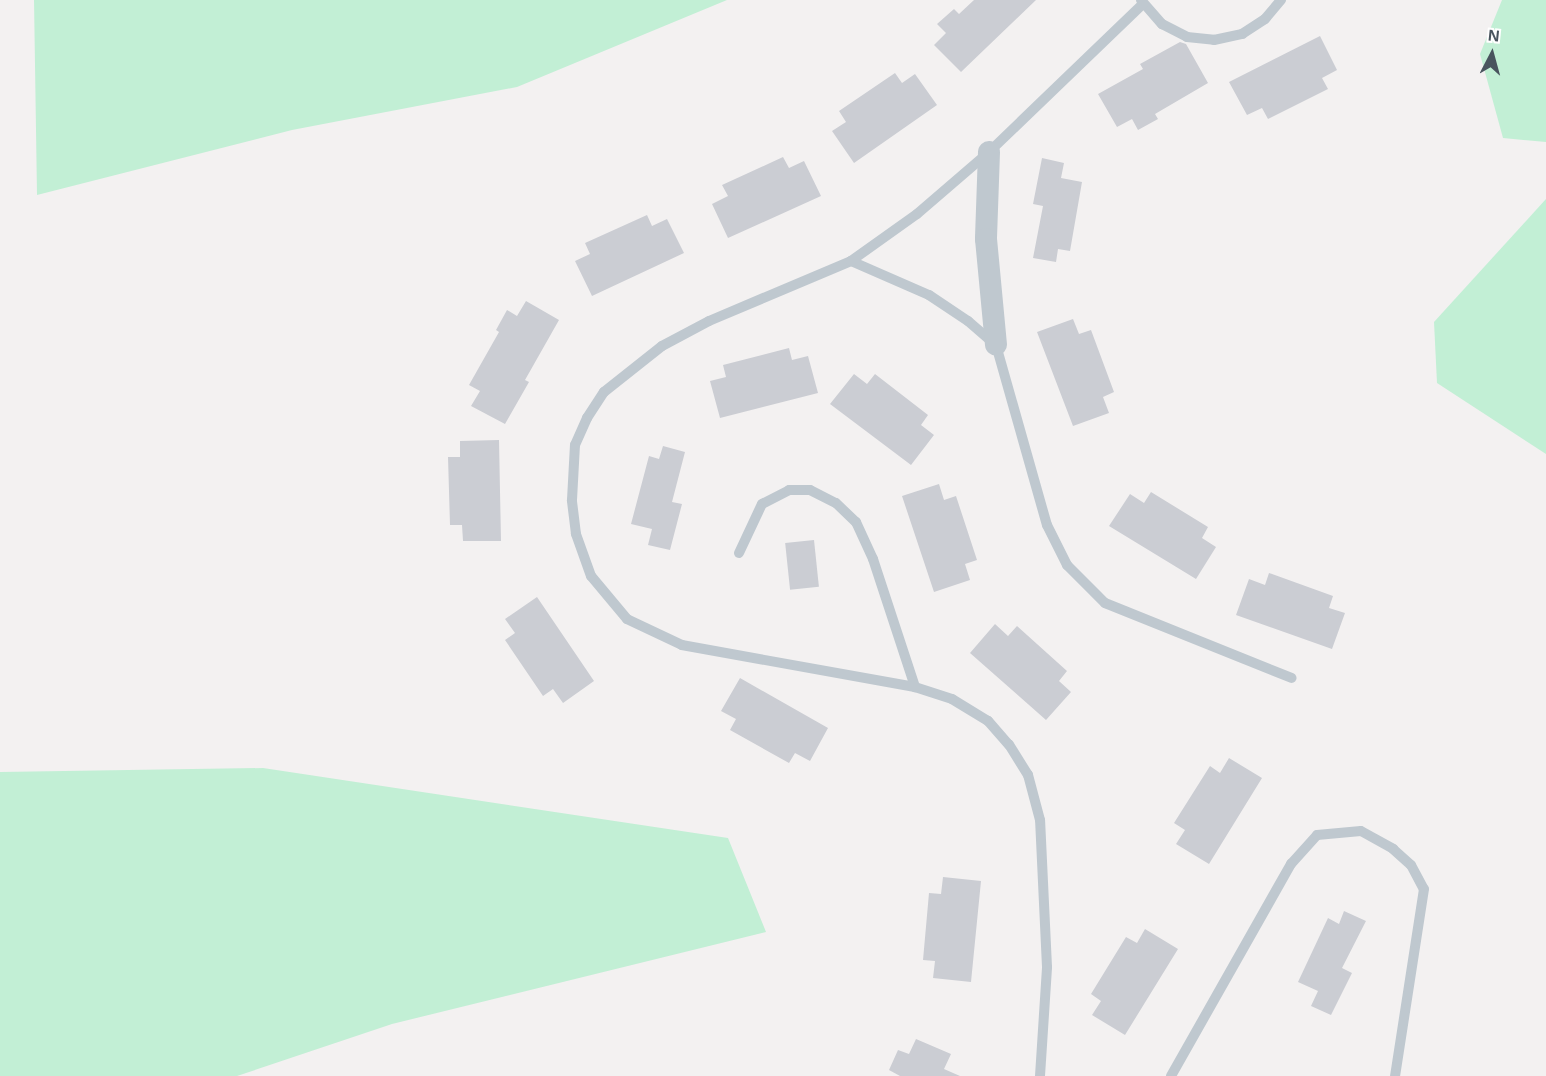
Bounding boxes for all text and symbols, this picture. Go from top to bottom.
north arrow [1462,24,1522,84]
text: N [1487,27,1501,45]

